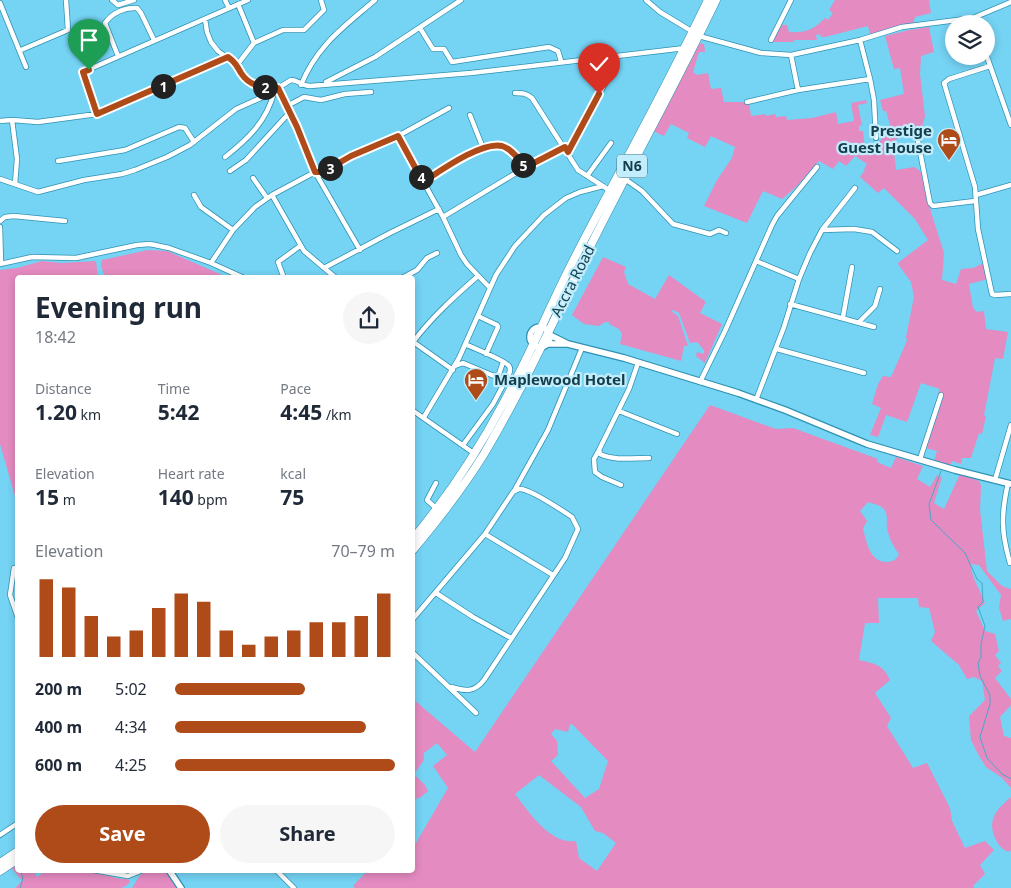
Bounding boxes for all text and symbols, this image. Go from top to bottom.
map controls [945,15,995,65]
button: layers [945,15,995,65]
pin [68,19,110,70]
icon: arrive [75,26,103,54]
pin [578,43,620,94]
icon: check [585,50,613,78]
pin: 1 [150,74,176,98]
pin: 2 [252,74,278,100]
text: 1 [159,77,168,96]
text: 2 [261,78,270,97]
place label: Prestige Guest House [837,120,932,157]
hotel icon: Prestige Guest House [936,127,962,161]
pin: 5 [510,152,536,178]
road number: N6 [617,154,647,178]
pin: 3 [318,156,342,180]
text: 5 [519,156,528,175]
text: 3 [326,159,335,178]
pin: 4 [408,164,434,190]
text: 4 [417,168,426,187]
street label: Accra Road [545,241,599,320]
text: Evening run [35,288,202,326]
button: share [343,292,395,344]
text: 18:42 [35,326,76,348]
hotel icon: Maplewood Hotel [463,367,489,401]
place label: Maplewood Hotel [494,369,626,389]
text: Distance [35,379,92,398]
text: Time [158,379,190,398]
text: Pace [280,379,311,398]
text: 1.20 [35,398,77,426]
text: 5:42 [158,398,200,426]
text: 4:45 [280,398,322,426]
text: km [77,405,101,424]
text: /km [322,405,352,424]
text: Elevation [35,464,95,483]
text: Heart rate [158,464,225,483]
text: kcal [280,464,306,483]
text: 15 [35,483,59,511]
text: 140 [158,483,194,511]
text: 75 [280,483,304,511]
text: m [59,490,76,509]
text: bpm [194,490,228,509]
text: Elevation [35,540,103,562]
text: 70–79 m [331,540,395,562]
text: 200 m [35,678,82,700]
text: 5:02 [115,678,147,700]
text: 400 m [35,716,82,738]
text: 4:34 [115,716,147,738]
text: 600 m [35,754,82,776]
text: 4:25 [115,754,147,776]
button: Save [35,805,210,863]
button: Share [220,805,395,863]

